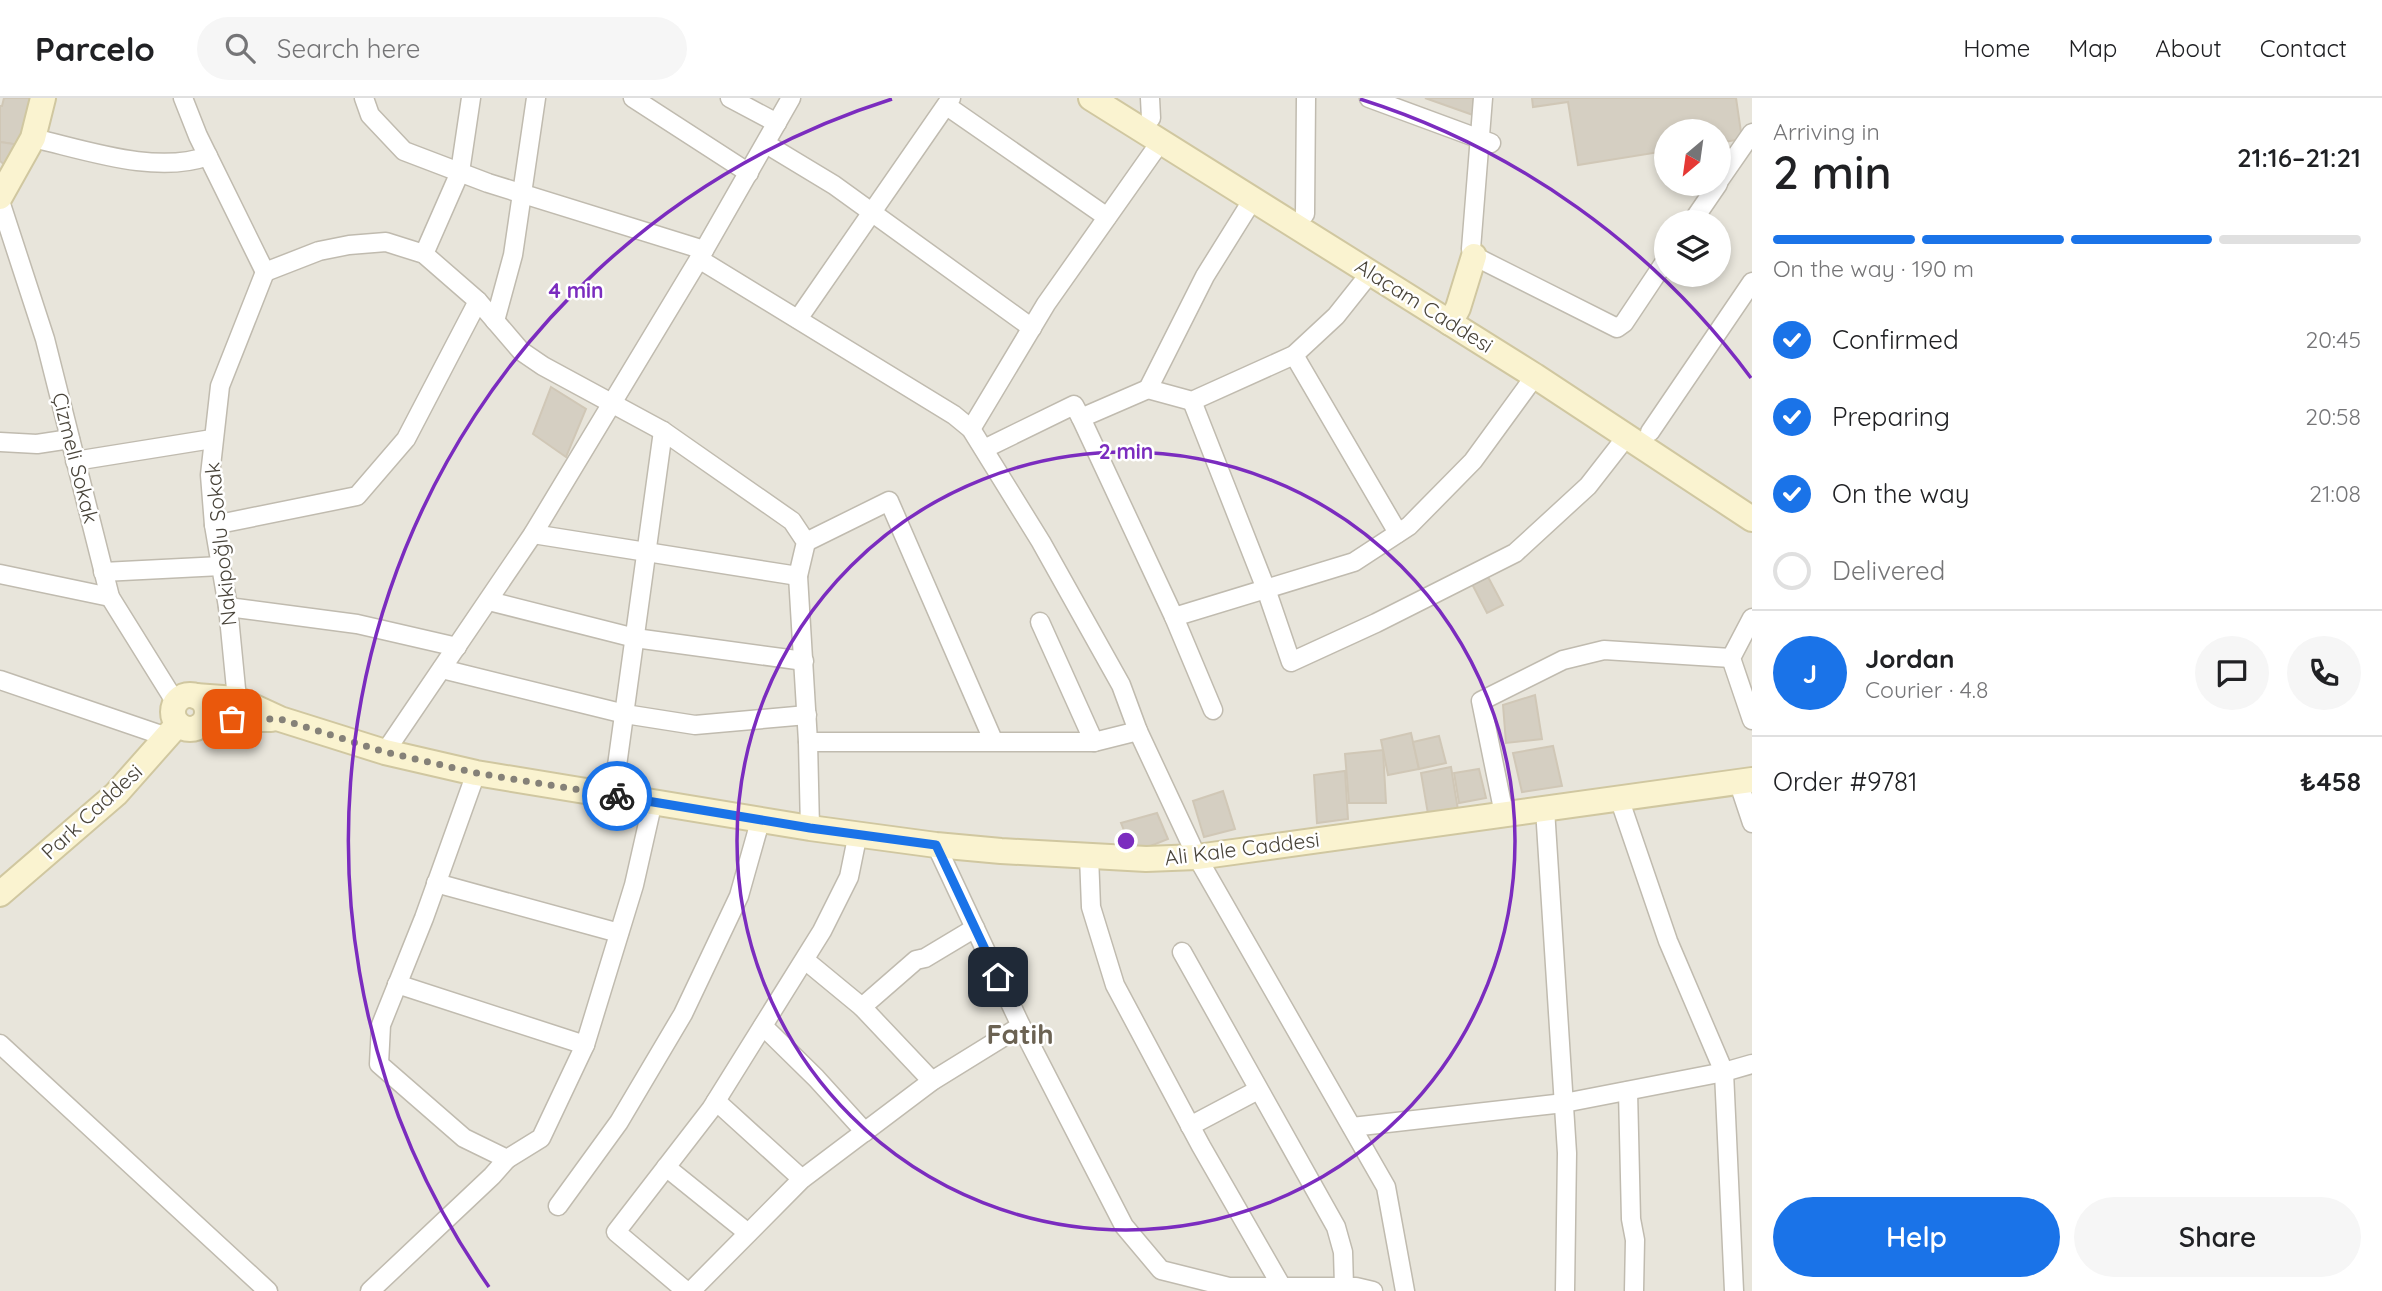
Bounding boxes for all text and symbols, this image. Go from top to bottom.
search box [197,17,687,80]
text: Parcelo [35,28,155,69]
icon: search [221,29,259,67]
text: Search here [277,32,420,65]
text: Home [1963,33,2030,63]
text: Map [2068,33,2117,63]
text: About [2155,33,2222,63]
text: Contact [2260,33,2347,63]
text: Arriving in [1773,117,1880,146]
north arrow [1654,119,1731,196]
map controls [1654,119,1731,287]
text: 21:16–21:21 [2237,141,2361,174]
text: 2 min [1773,143,1892,201]
button: layers [1654,210,1731,287]
street label: Alaçam Caddesi [1351,252,1498,358]
text: On the way · 190 m [1773,254,1974,283]
text: 4 min [548,277,604,303]
icon: check [1773,321,1811,359]
text: Confirmed [1832,323,1959,356]
text: 20:45 [2305,325,2361,354]
street label: Çizmeli Sokak [47,390,105,526]
icon: check [1773,398,1811,436]
text: Preparing [1832,400,1950,433]
text: 20:58 [2305,402,2361,431]
text: 2 min [1099,438,1153,464]
street label: Nakipoğlu Sokak [198,461,242,627]
icon: check [1773,475,1811,513]
text: On the way [1832,477,1970,510]
text: 21:08 [2309,479,2361,508]
text: Delivered [1832,554,1945,587]
button: chat [2195,636,2269,710]
button: phone [2287,636,2361,710]
text: Jordan [1865,642,1954,675]
text: J [1803,657,1817,690]
text: Courier · 4.8 [1865,675,1988,704]
pin [202,689,262,749]
icon: bag [213,700,251,738]
street label: Park Caddesi [36,758,147,865]
courier [582,761,652,831]
text: Order #9781 [1773,765,1918,798]
text: ₺458 [2300,765,2361,798]
icon: bike [598,777,636,815]
street label: Ali Kale Caddesi [1163,826,1321,870]
centre of rings [1114,829,1138,853]
pin [968,947,1028,1007]
icon: home [979,958,1017,996]
district label: Fatih [986,1016,1054,1051]
button: Help [1773,1197,2060,1277]
button: Share [2074,1197,2361,1277]

